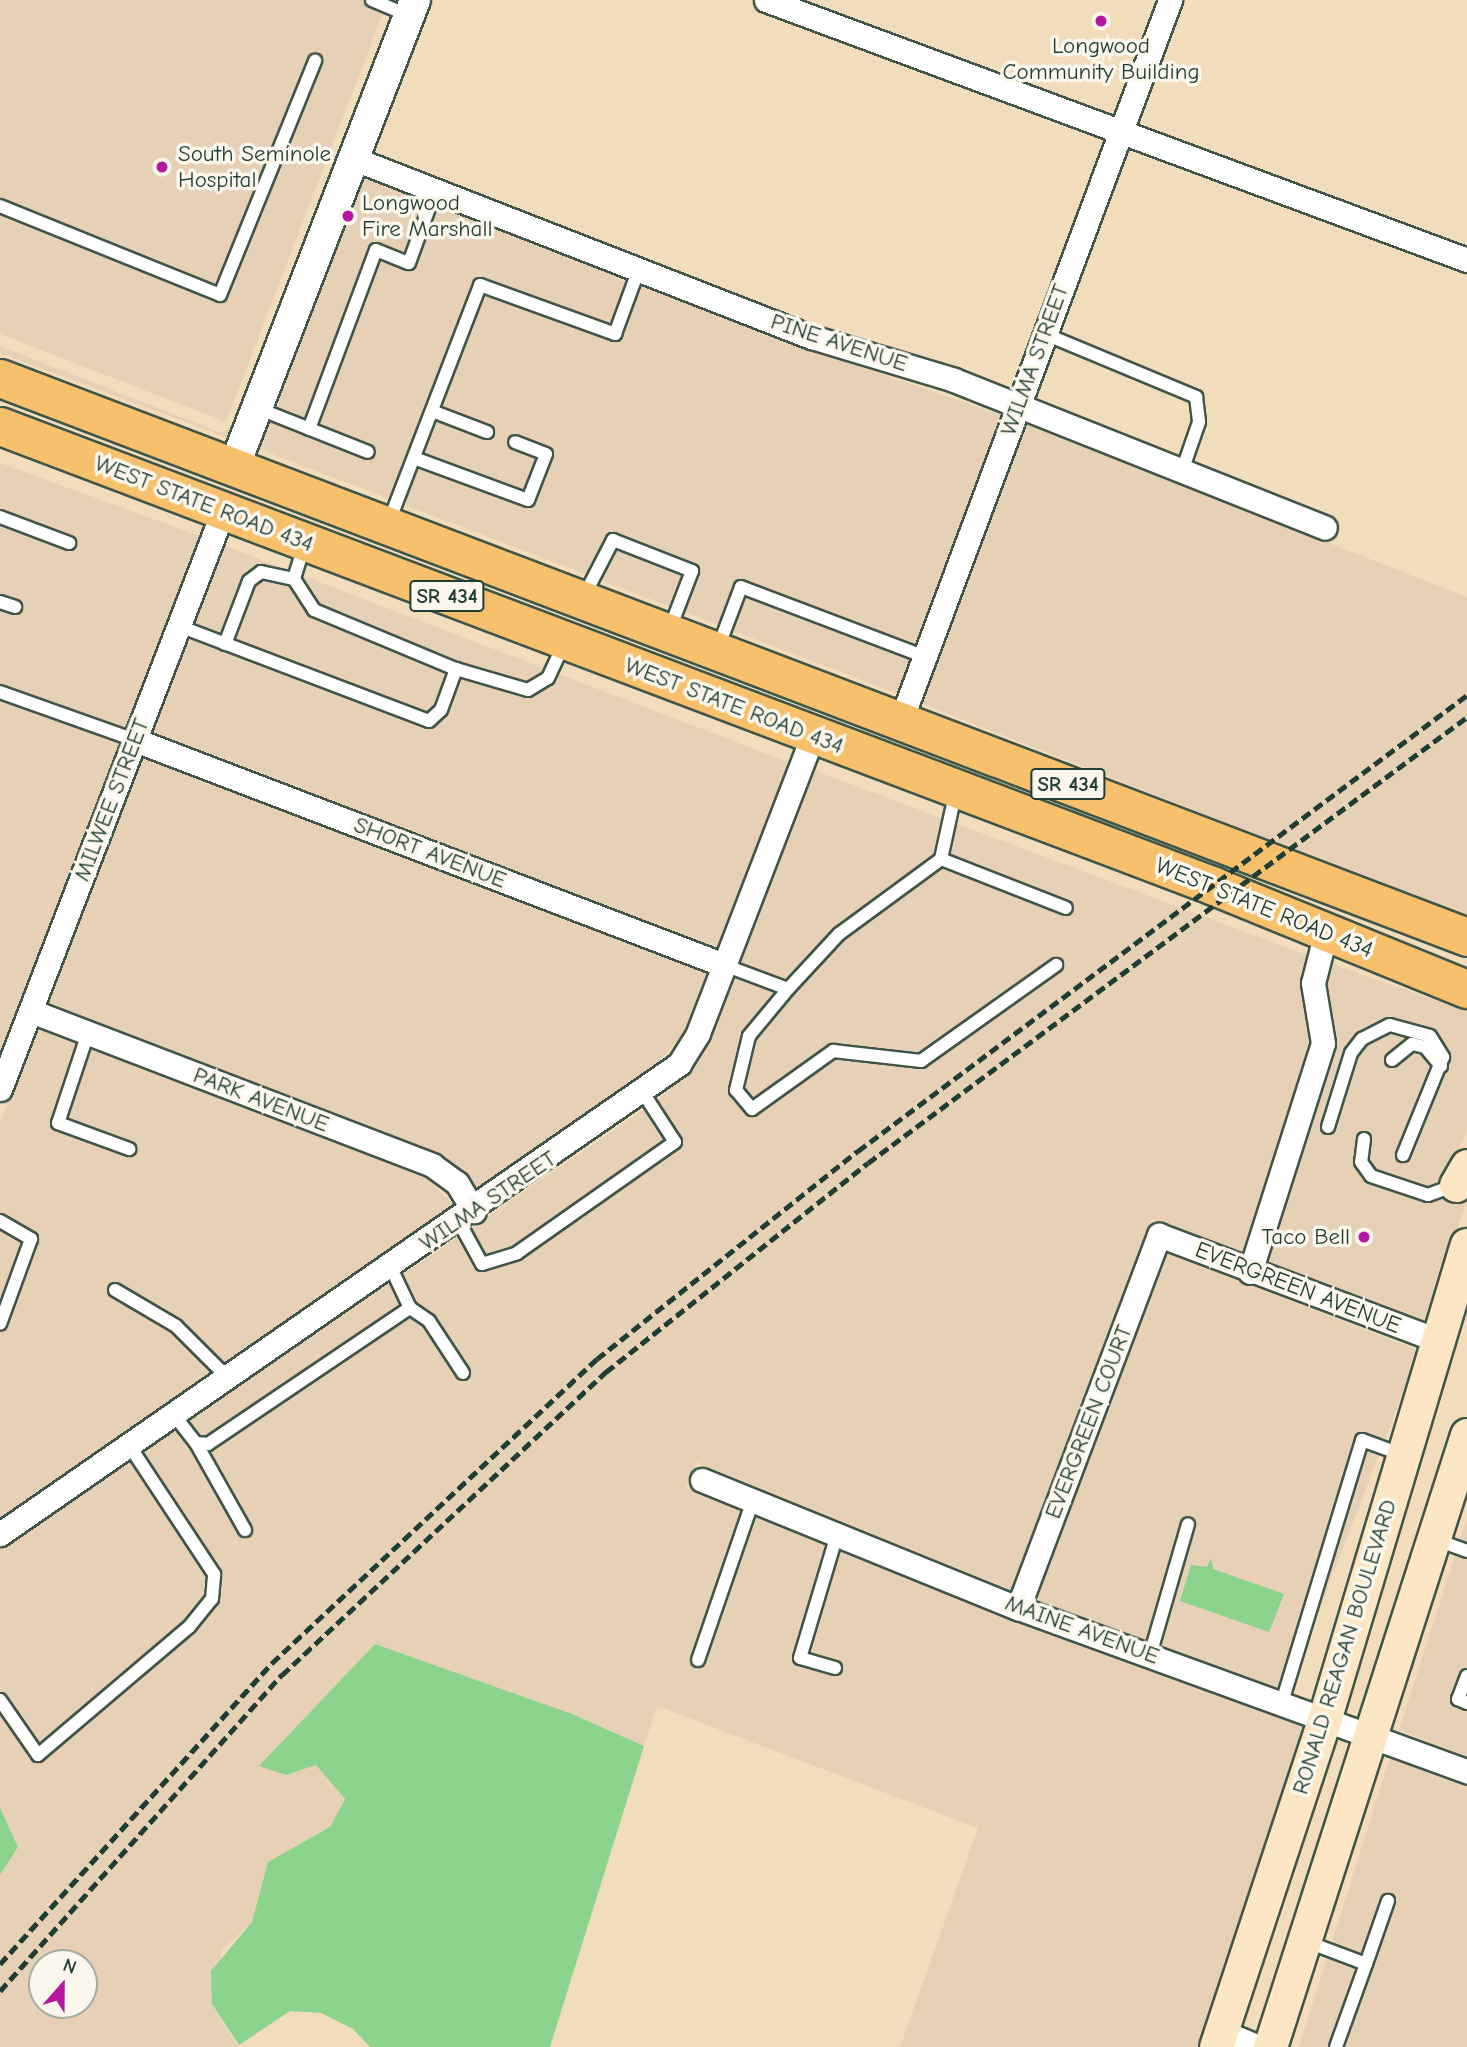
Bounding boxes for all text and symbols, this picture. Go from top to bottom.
marker: Longwood Community Building [1093,13,1109,29]
place label: Longwood Community Building [1002,32,1200,86]
place label: South Seminole Hospital [178,140,331,194]
marker: South Seminole Hospital [152,157,172,177]
place label: Longwood Fire Marshall [362,189,493,243]
marker: Longwood Fire Marshall [340,208,356,224]
street label: WILMA STREET [995,281,1075,439]
street label: PINE AVENUE [767,308,911,378]
street label: WEST STATE ROAD 434 [91,450,317,558]
road number: SR 434 [408,578,486,614]
street label: WEST STATE ROAD 434 [621,652,847,760]
street label: MILWEE STREET [68,715,156,885]
road number: SR 434 [1030,766,1106,802]
street label: SHORT AVENUE [350,811,510,895]
street label: WEST STATE ROAD 434 [1151,852,1377,964]
street label: PARK AVENUE [189,1061,333,1139]
street label: WILMA STREET [414,1145,562,1257]
place label: Taco Bell [1261,1223,1350,1251]
marker: Taco Bell [1356,1229,1372,1245]
street label: EVERGREEN AVENUE [1191,1236,1405,1340]
street label: EVERGREEN COURT [1039,1321,1139,1523]
street label: RONALD REAGAN BOULEVARD [1287,1496,1403,1798]
street label: MAINE AVENUE [1001,1589,1163,1671]
north arrow [28,1949,98,2019]
text: N [60,1954,80,1979]

